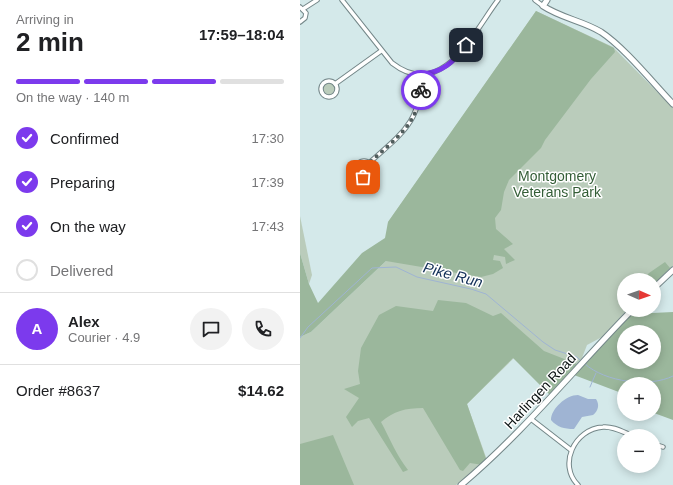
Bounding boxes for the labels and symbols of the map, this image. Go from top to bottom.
pin [449,28,483,62]
courier [401,70,441,110]
pin [346,160,380,194]
park label: Montgomery Veterans Park [513,168,602,200]
water label: Pike Run [422,258,485,291]
north arrow [617,273,661,317]
street label: Harlingen Road [501,350,579,432]

